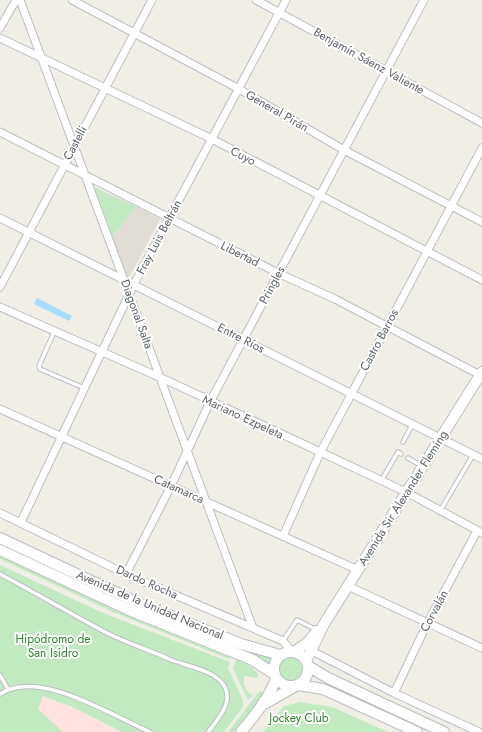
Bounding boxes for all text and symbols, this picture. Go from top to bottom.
street label: Benjamín Sáenz Valiente [310,23,428,99]
street label: General Pirán [242,86,312,136]
street label: Castelli [58,123,92,163]
street label: Cuyo [227,142,259,170]
street label: Fray Luis Beltrán [132,196,186,278]
street label: Libertad [218,237,262,271]
street label: Pringles [255,263,290,307]
street label: Diagonal Salta [116,277,158,351]
street label: Castro Barros [355,306,403,374]
street label: Entre Ríos [214,318,268,358]
street label: Mariano Ezpeleta [199,390,287,444]
street label: Avenida Sir Alexander Fleming [354,427,452,569]
street label: Catamarca [151,470,207,508]
street label: Dardo Rocha [113,560,181,604]
street label: Avenida de la Unidad Nacional [74,566,226,644]
street label: Corvalán [415,587,453,635]
park label: Hipódromo de San Isidro [16,630,90,662]
park label: Jockey Club [267,709,329,727]

